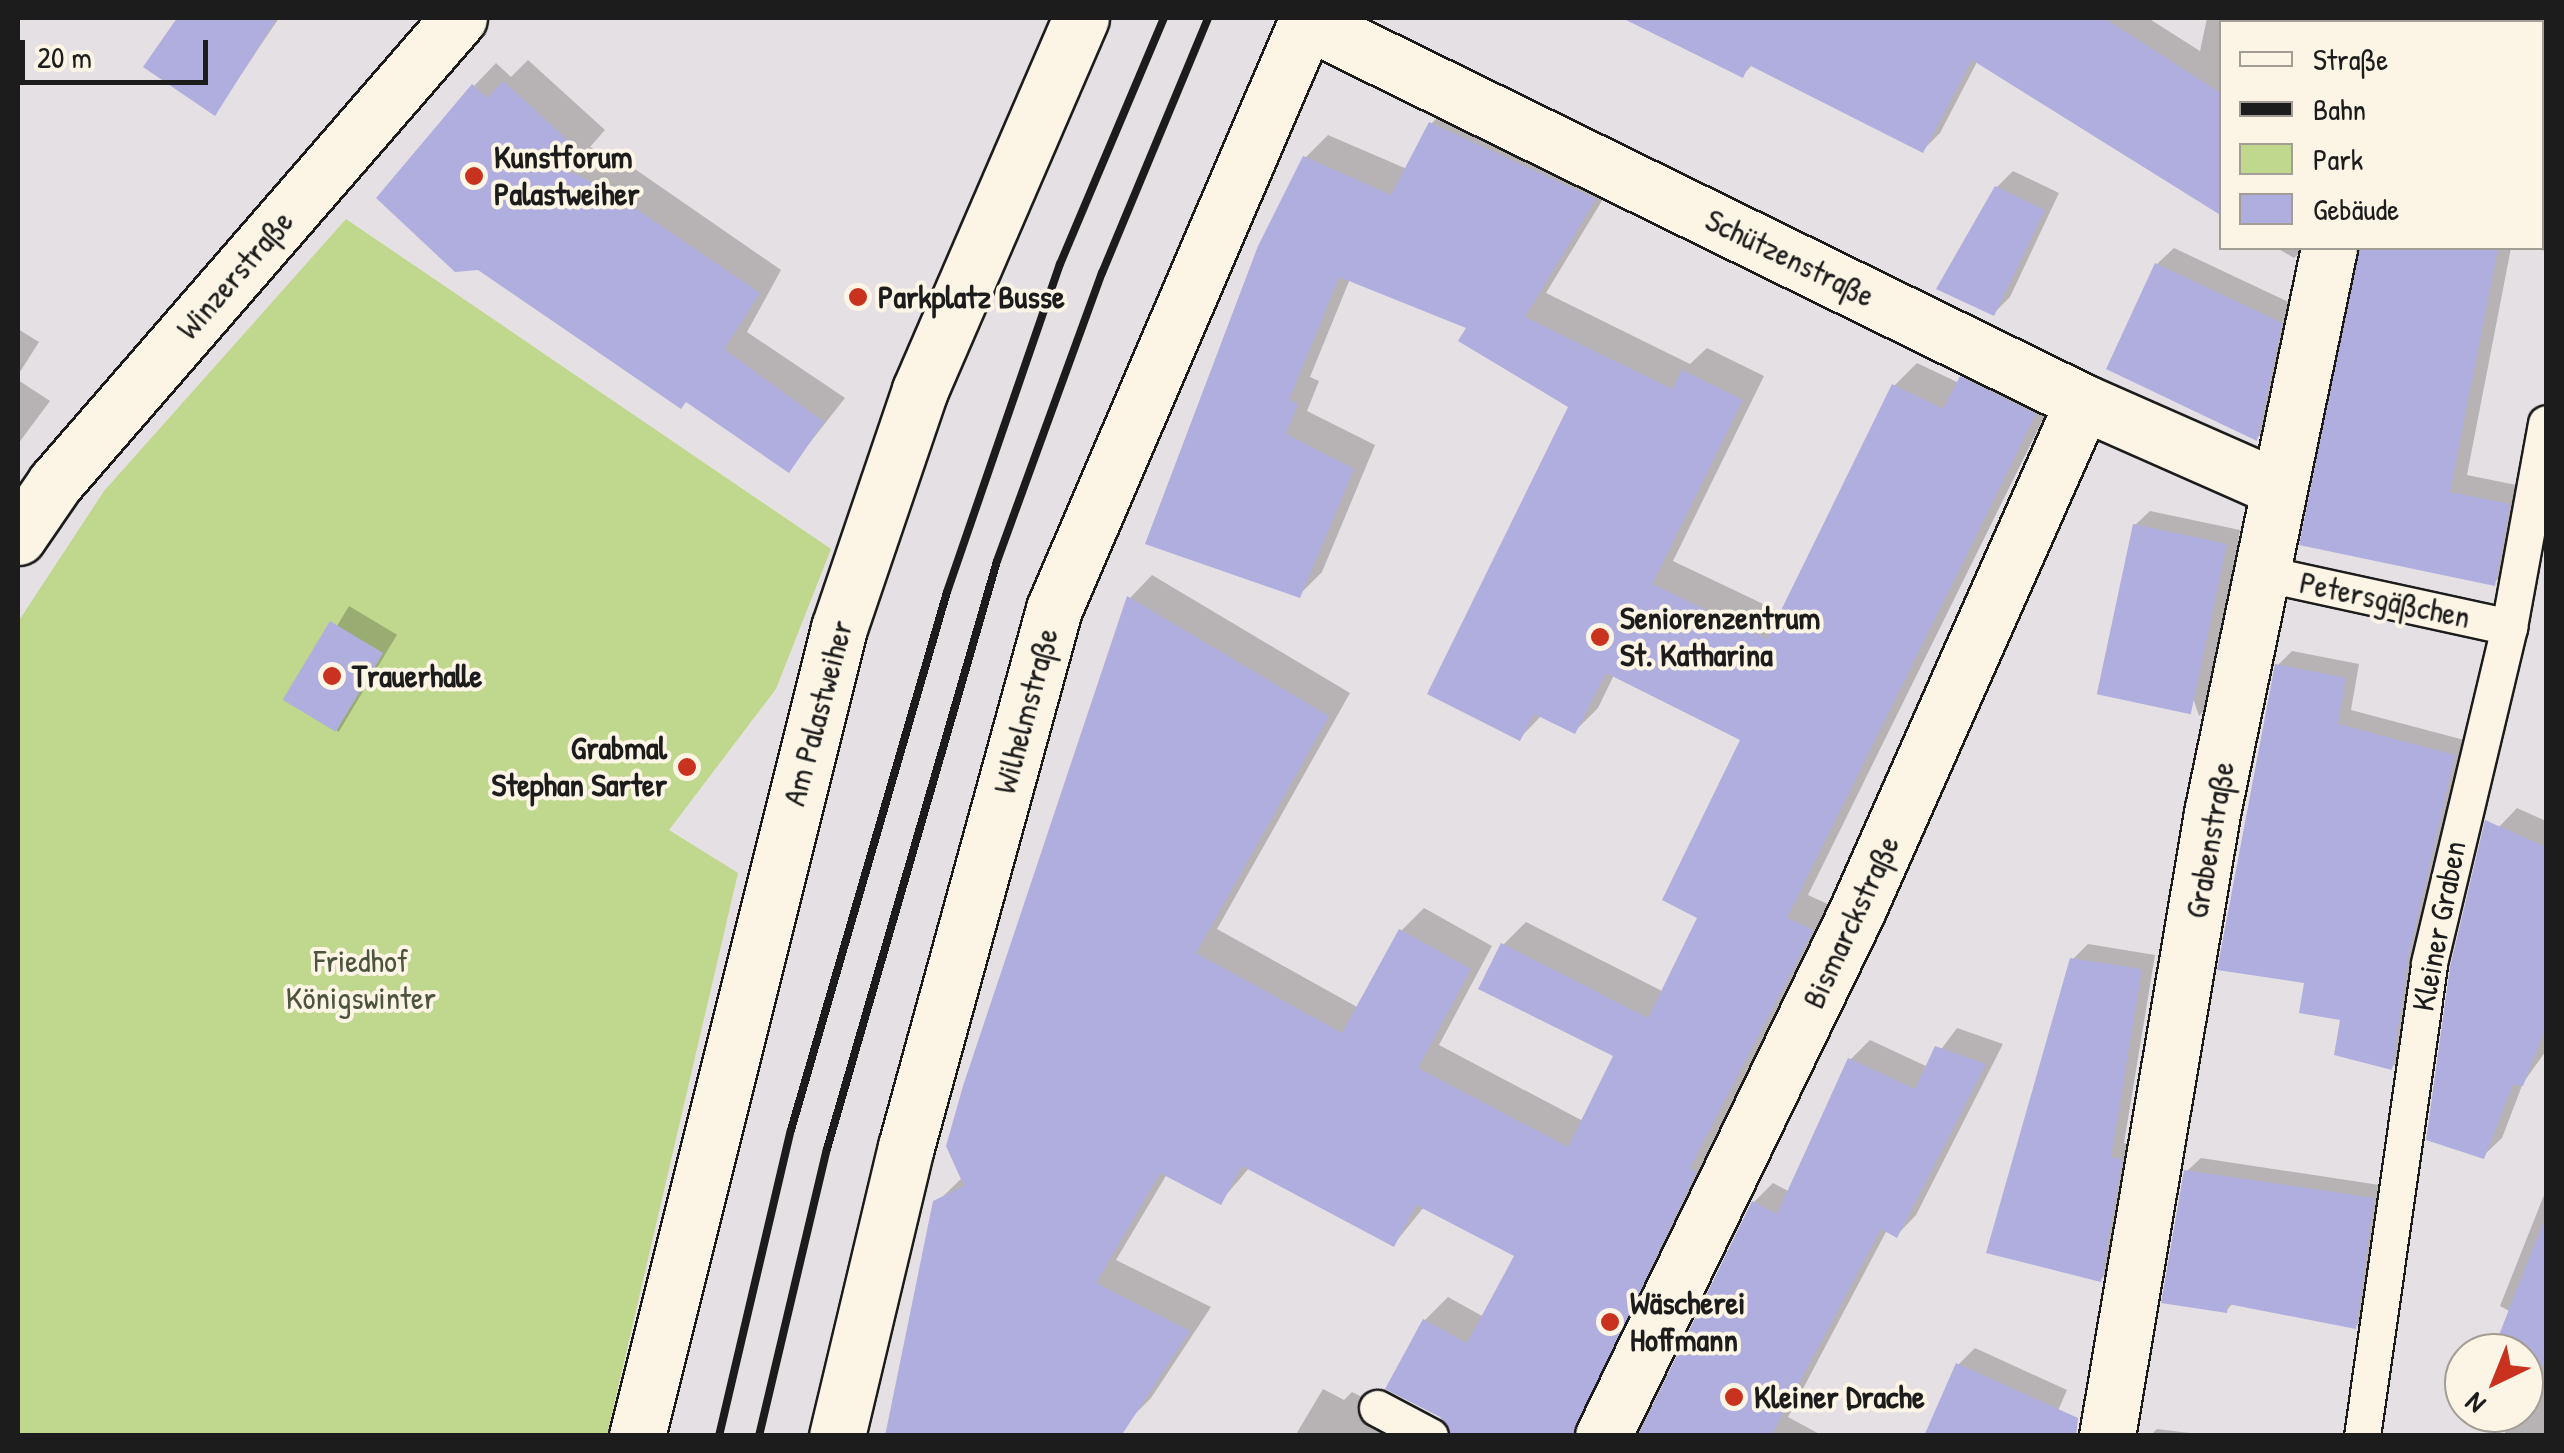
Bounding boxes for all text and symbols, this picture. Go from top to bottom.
scale bar [25,20,212,82]
legend [2219,20,2544,250]
text: 20 m [37,37,92,77]
text: Straße [2313,39,2388,79]
text: Bahn [2313,89,2366,129]
place label: Kunstforum Palastweiher [494,139,640,214]
text: Park [2313,139,2363,179]
marker: Kunstforum Palastweiher [463,165,485,187]
text: Gebäude [2313,189,2399,229]
street label: Schützenstraße [1699,201,1881,315]
street label: Winzerstraße [169,203,301,347]
place label: Parkplatz Busse [878,278,1065,316]
marker: Parkplatz Busse [847,286,869,308]
street label: Petersgäßchen [2296,563,2474,637]
place label: Seniorenzentrum St. Katharina [1620,600,1820,675]
street label: Am Palastweiher [775,616,861,810]
street label: Wilhelmstraße [985,624,1067,798]
marker: Seniorenzentrum St. Katharina [1589,626,1611,648]
place label: Trauerhalle [352,657,482,695]
marker: Trauerhalle [321,665,343,687]
place label: Grabmal Stephan Sarter [491,730,667,805]
marker: Grabmal Stephan Sarter [676,756,698,778]
street label: Grabenstraße [2177,759,2243,921]
street label: Bismarckstraße [1794,830,1908,1014]
street label: Kleiner Graben [2404,838,2474,1014]
park label: Friedhof Königswinter [286,943,436,1018]
place label: Wäscherei Hoffmann [1630,1285,1745,1360]
marker: Wäscherei Hoffmann [1599,1311,1621,1333]
north arrow [2444,1333,2544,1433]
place label: Kleiner Drache [1754,1378,1925,1416]
text: N [2456,1384,2493,1422]
marker: Kleiner Drache [1723,1386,1745,1408]

